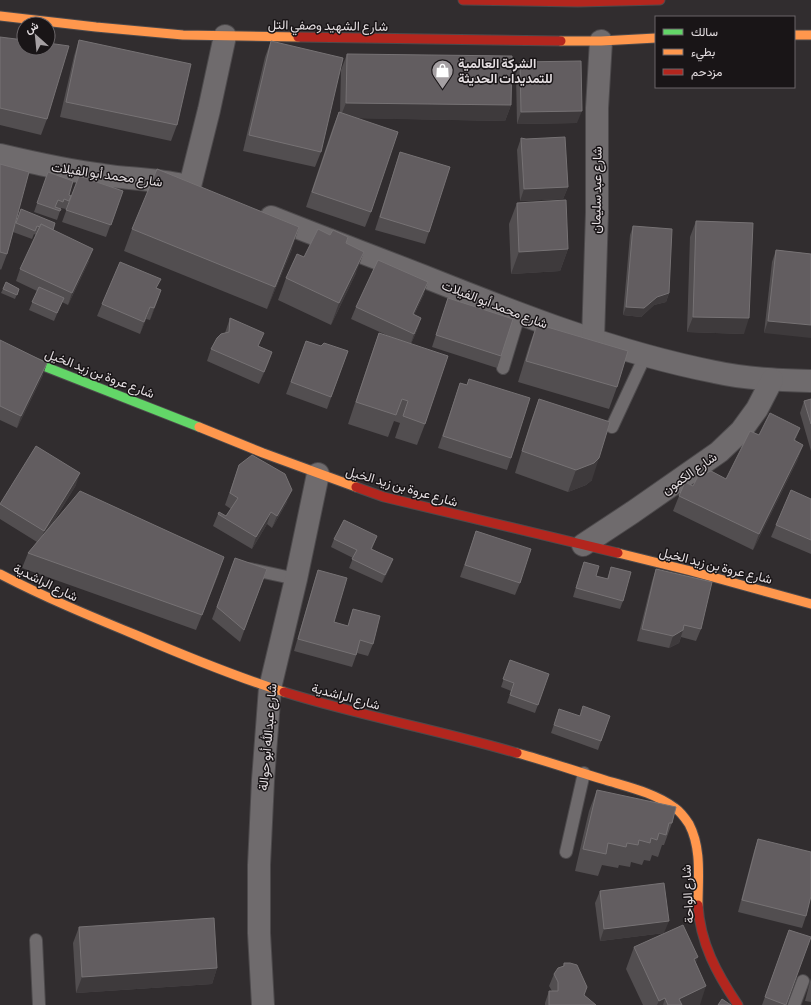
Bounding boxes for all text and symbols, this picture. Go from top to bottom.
north arrow [16,16,56,56]
legend [655,16,795,88]
street label: شارع الشهيد وصفي التل [268,17,388,37]
text: ش [23,19,41,36]
text: سالك [691,25,718,40]
text: بطيء [691,45,715,62]
place label: الشركة العالمية للتمديدات الحديثة [458,56,553,87]
shop icon: الشركة العالمية للتمديدات الحديثة [430,57,456,90]
text: مزدحم [691,65,722,80]
street label: شارع عبد سليمان [588,146,607,234]
street label: شارع محمد أبو الفيلات [50,159,164,192]
street label: شارع محمد أبو الفيلات [439,277,550,333]
street label: شارع عروة بن زيد الخيل [42,346,157,403]
street label: شارع الكمون [659,449,721,499]
street label: شارع عروة بن زيد الخيل [344,463,460,512]
street label: شارع عروة بن زيد الخيل [657,544,774,589]
street label: شارع الراشدية [10,560,81,606]
street label: شارع الراشدية [310,680,382,715]
street label: شارع عبدالله أبو حوالة [255,683,282,791]
street label: شارع الواحة [678,864,699,924]

